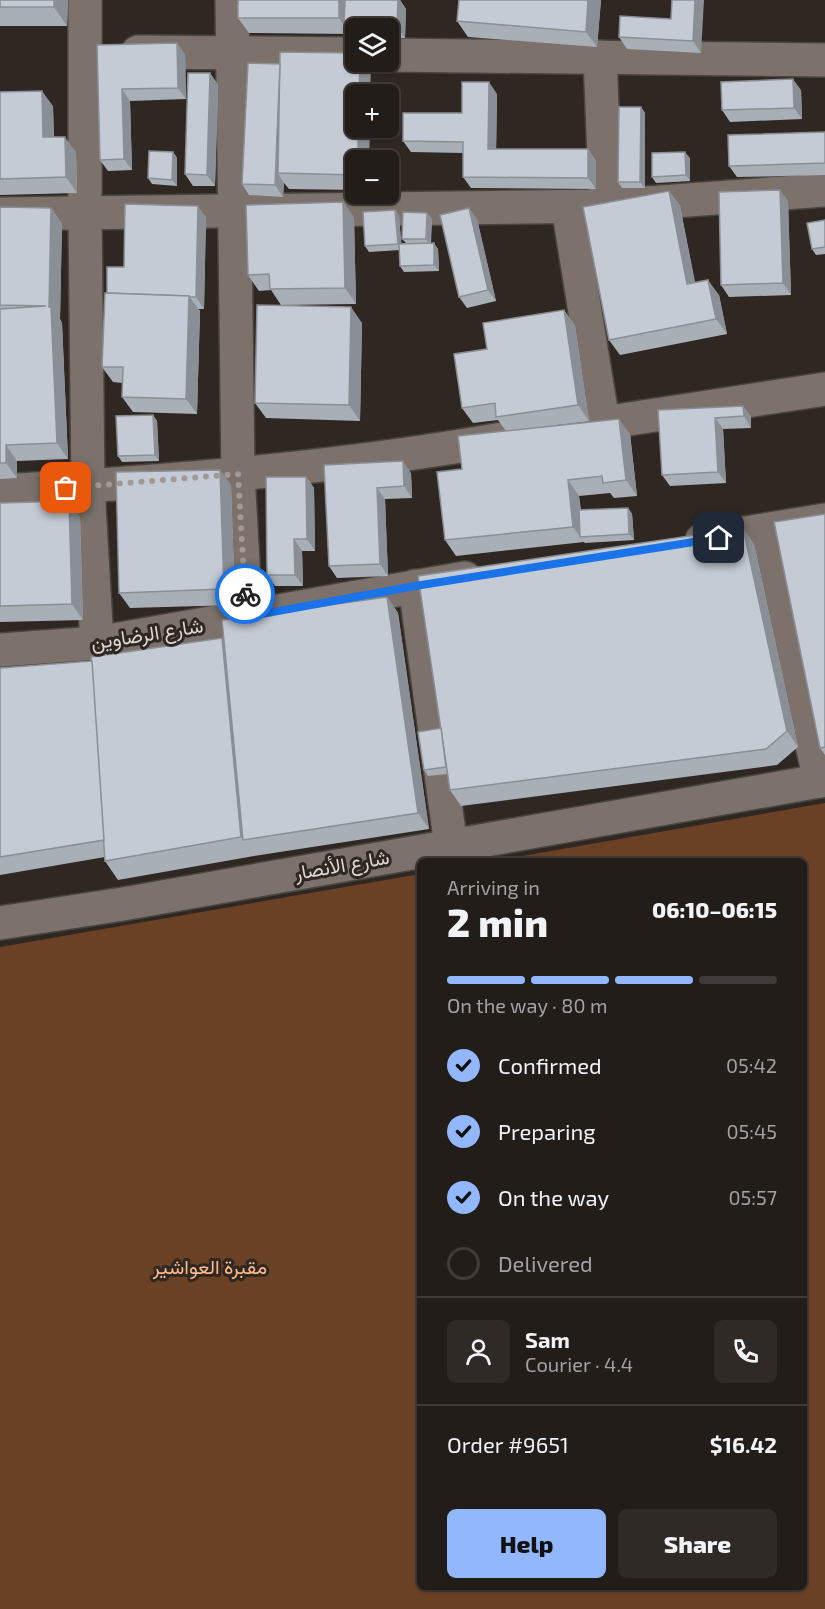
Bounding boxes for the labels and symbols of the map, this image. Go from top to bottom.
pin [40,462,91,513]
pin [693,512,744,563]
courier [215,564,275,624]
street label: شارع الرضاوين [89,612,205,657]
street label: شارع الأنصار [292,844,392,887]
park label: مقبرة العواشير [152,1254,267,1280]

